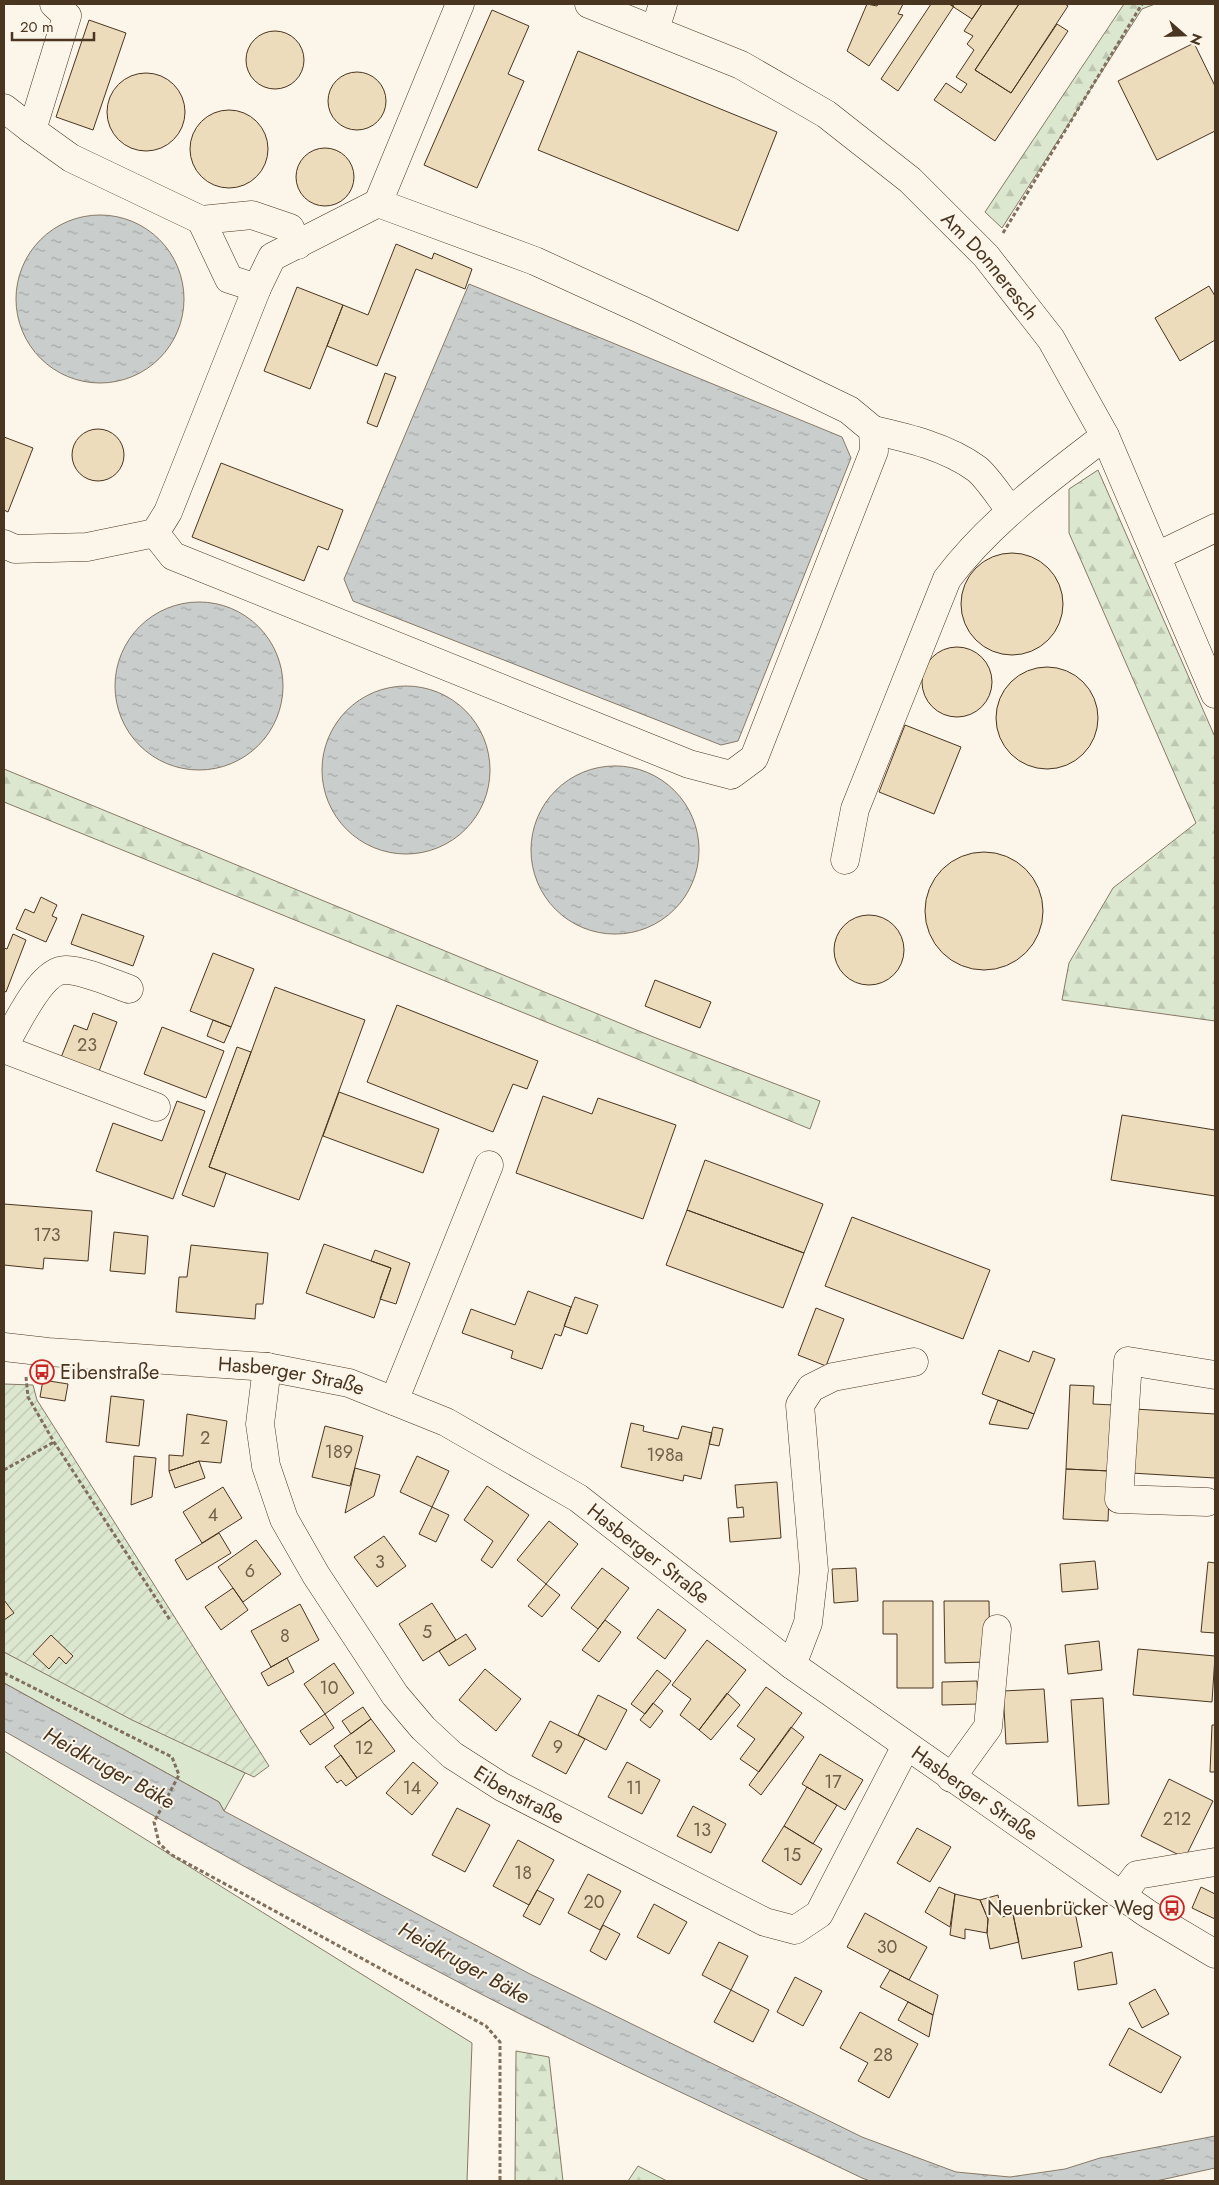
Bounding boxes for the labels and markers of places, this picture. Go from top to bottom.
place label: Eibenstraße [60,1358,159,1387]
bus stop icon: Eibenstraße [29,1359,55,1385]
place label: Neuenbrücker Weg [987,1894,1154,1923]
bus stop icon: Neuenbrücker Weg [1159,1895,1185,1921]

